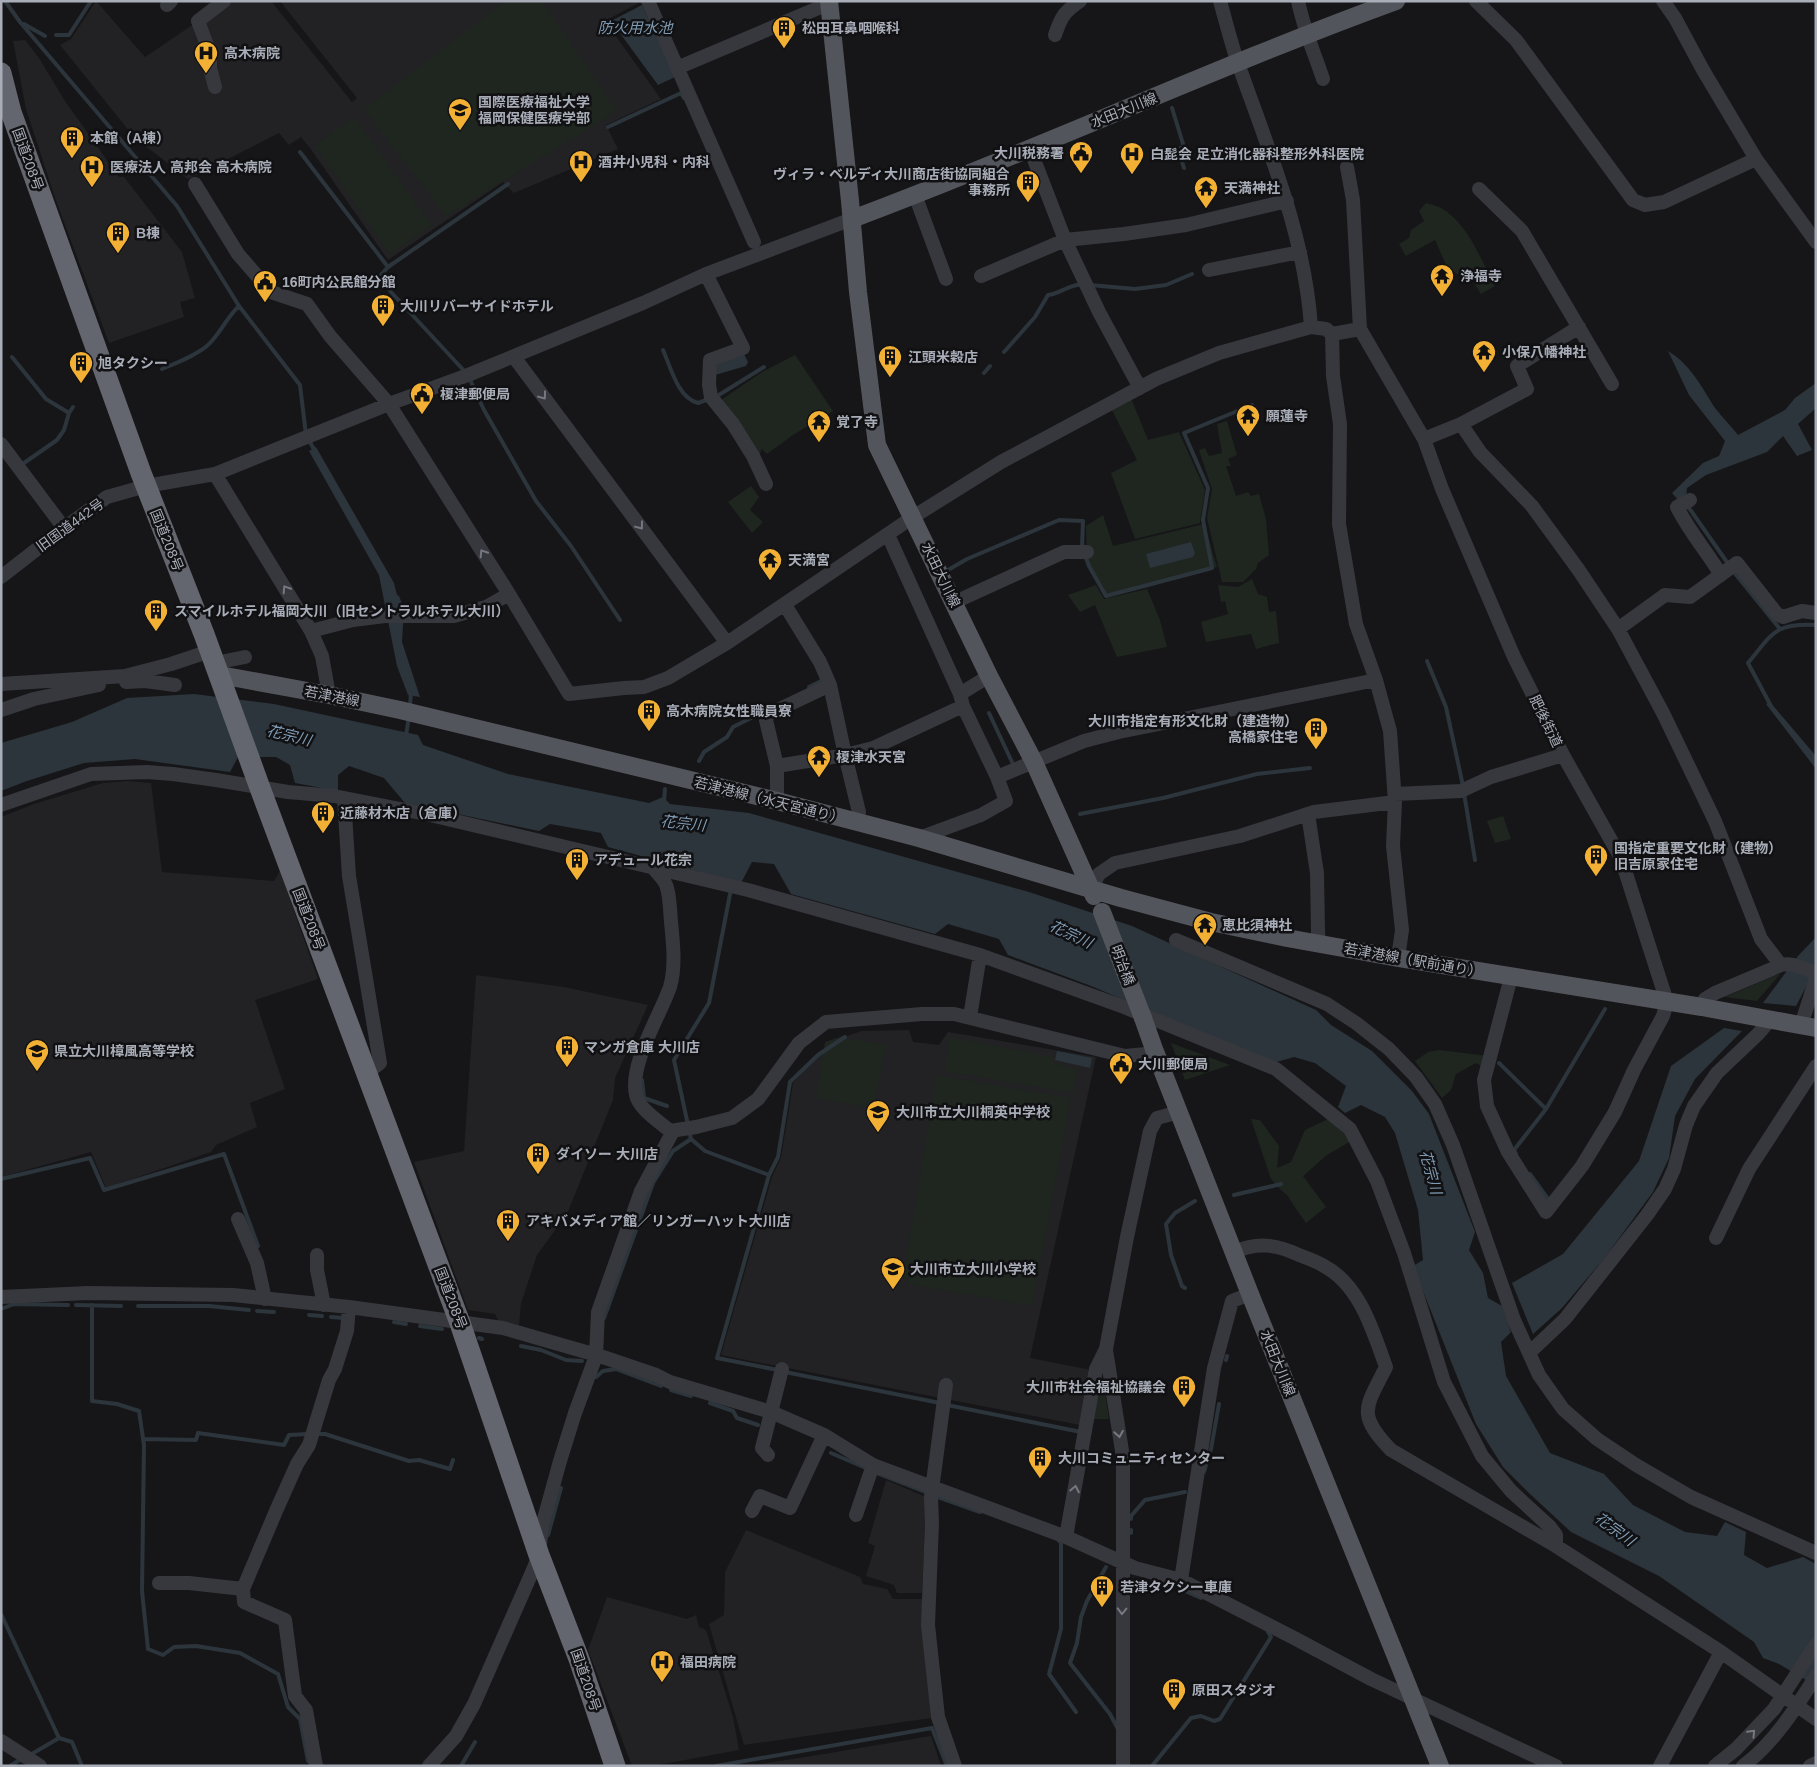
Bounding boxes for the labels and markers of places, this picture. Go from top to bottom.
building icon: 松田耳鼻咽喉科 [771,15,797,49]
place label: 松田耳鼻咽喉科 [802,20,900,36]
hospital icon: 高木病院 [193,40,219,74]
place label: 高木病院 [224,45,280,61]
place label: 国際医療福祉大学 福岡保健医療学部 [478,94,590,126]
school or university icon: 国際医療福祉大学 福岡保健医療学部 [447,97,473,131]
building icon: 本館（A棟） [59,125,85,159]
place label: 本館（A棟） [90,130,170,146]
public building icon: 大川税務署 [1068,140,1094,174]
hospital icon: 白髭会 足立消化器科整形外科医院 [1119,141,1145,175]
place label: 大川税務署 [994,145,1064,161]
place label: 白髭会 足立消化器科整形外科医院 [1150,146,1364,162]
hospital icon: 酒井小児科・内科 [568,149,594,183]
hospital icon: 医療法人 高邦会 高木病院 [79,154,105,188]
place label: 酒井小児科・内科 [598,154,710,170]
place label: 医療法人 高邦会 高木病院 [110,159,272,175]
place label: ヴィラ・ベルディ大川商店街協同組合 事務所 [773,166,1010,198]
building icon: ヴィラ・ベルディ大川商店街協同組合 事務所 [1015,169,1041,203]
temple icon: 天満神社 [1193,175,1219,209]
place label: 天満神社 [1224,180,1280,196]
building icon: B棟 [105,220,131,254]
place label: B棟 [136,225,160,241]
temple icon: 浄福寺 [1429,263,1455,297]
place label: 浄福寺 [1460,268,1502,284]
public building icon: 16町内公民館分館 [252,269,278,303]
place label: 16町内公民館分館 [282,274,396,290]
building icon: 大川リバーサイドホテル [370,293,396,327]
place label: 大川リバーサイドホテル [400,298,554,314]
temple icon: 小保八幡神社 [1471,339,1497,373]
building icon: 江頭米穀店 [877,344,903,378]
place label: 小保八幡神社 [1502,344,1586,360]
place label: 江頭米穀店 [908,349,978,365]
building icon: 旭タクシー [68,350,94,384]
place label: 旭タクシー [98,355,168,371]
public building icon: 榎津郵便局 [409,381,435,415]
place label: 榎津郵便局 [440,386,510,402]
temple icon: 願蓮寺 [1235,403,1261,437]
place label: 願蓮寺 [1266,408,1308,424]
temple icon: 覚了寺 [806,409,832,443]
place label: 覚了寺 [836,414,878,430]
temple icon: 天満宮 [757,547,783,581]
place label: 天満宮 [788,552,830,568]
building icon: スマイルホテル福岡大川（旧セントラルホテル大川） [143,598,169,632]
place label: スマイルホテル福岡大川（旧セントラルホテル大川） [174,603,510,619]
building icon: 高木病院女性職員寮 [636,698,662,732]
place label: 高木病院女性職員寮 [666,703,792,719]
place label: 大川市指定有形文化財（建造物） 高橋家住宅 [1088,713,1298,745]
building icon: 大川市指定有形文化財（建造物） 高橋家住宅 [1303,716,1329,750]
temple icon: 榎津水天宮 [806,744,832,778]
place label: 榎津水天宮 [836,749,906,765]
building icon: 近藤材木店（倉庫） [310,800,336,834]
place label: 近藤材木店（倉庫） [340,805,466,821]
place label: 国指定重要文化財（建物） 旧吉原家住宅 [1614,840,1782,872]
building icon: 国指定重要文化財（建物） 旧吉原家住宅 [1583,843,1609,877]
building icon: アデュール花宗 [564,847,590,881]
place label: アデュール花宗 [594,852,692,868]
temple icon: 恵比須神社 [1192,912,1218,946]
place label: 恵比須神社 [1222,917,1292,933]
building icon: マンガ倉庫 大川店 [554,1034,580,1068]
school or university icon: 県立大川樟風高等学校 [24,1038,50,1072]
place label: マンガ倉庫 大川店 [584,1039,700,1055]
place label: 県立大川樟風高等学校 [54,1043,194,1059]
public building icon: 大川郵便局 [1108,1051,1134,1085]
place label: 大川郵便局 [1138,1056,1208,1072]
school or university icon: 大川市立大川桐英中学校 [865,1099,891,1133]
place label: 大川市立大川桐英中学校 [896,1104,1050,1120]
building icon: ダイソー 大川店 [525,1141,551,1175]
place label: ダイソー 大川店 [556,1146,658,1162]
building icon: アキバメディア館／リンガーハット大川店 [495,1208,521,1242]
place label: アキバメディア館／リンガーハット大川店 [526,1213,791,1229]
school or university icon: 大川市立大川小学校 [880,1256,906,1290]
place label: 大川市立大川小学校 [910,1261,1036,1277]
building icon: 大川市社会福祉協議会 [1171,1374,1197,1408]
place label: 大川市社会福祉協議会 [1026,1379,1166,1395]
building icon: 大川コミュニティセンター [1027,1445,1053,1479]
place label: 大川コミュニティセンター [1058,1450,1225,1466]
building icon: 若津タクシー車庫 [1089,1574,1115,1608]
place label: 若津タクシー車庫 [1120,1579,1232,1595]
hospital icon: 福田病院 [649,1649,675,1683]
place label: 福田病院 [680,1654,736,1670]
building icon: 原田スタジオ [1161,1677,1187,1711]
place label: 原田スタジオ [1192,1682,1276,1698]

